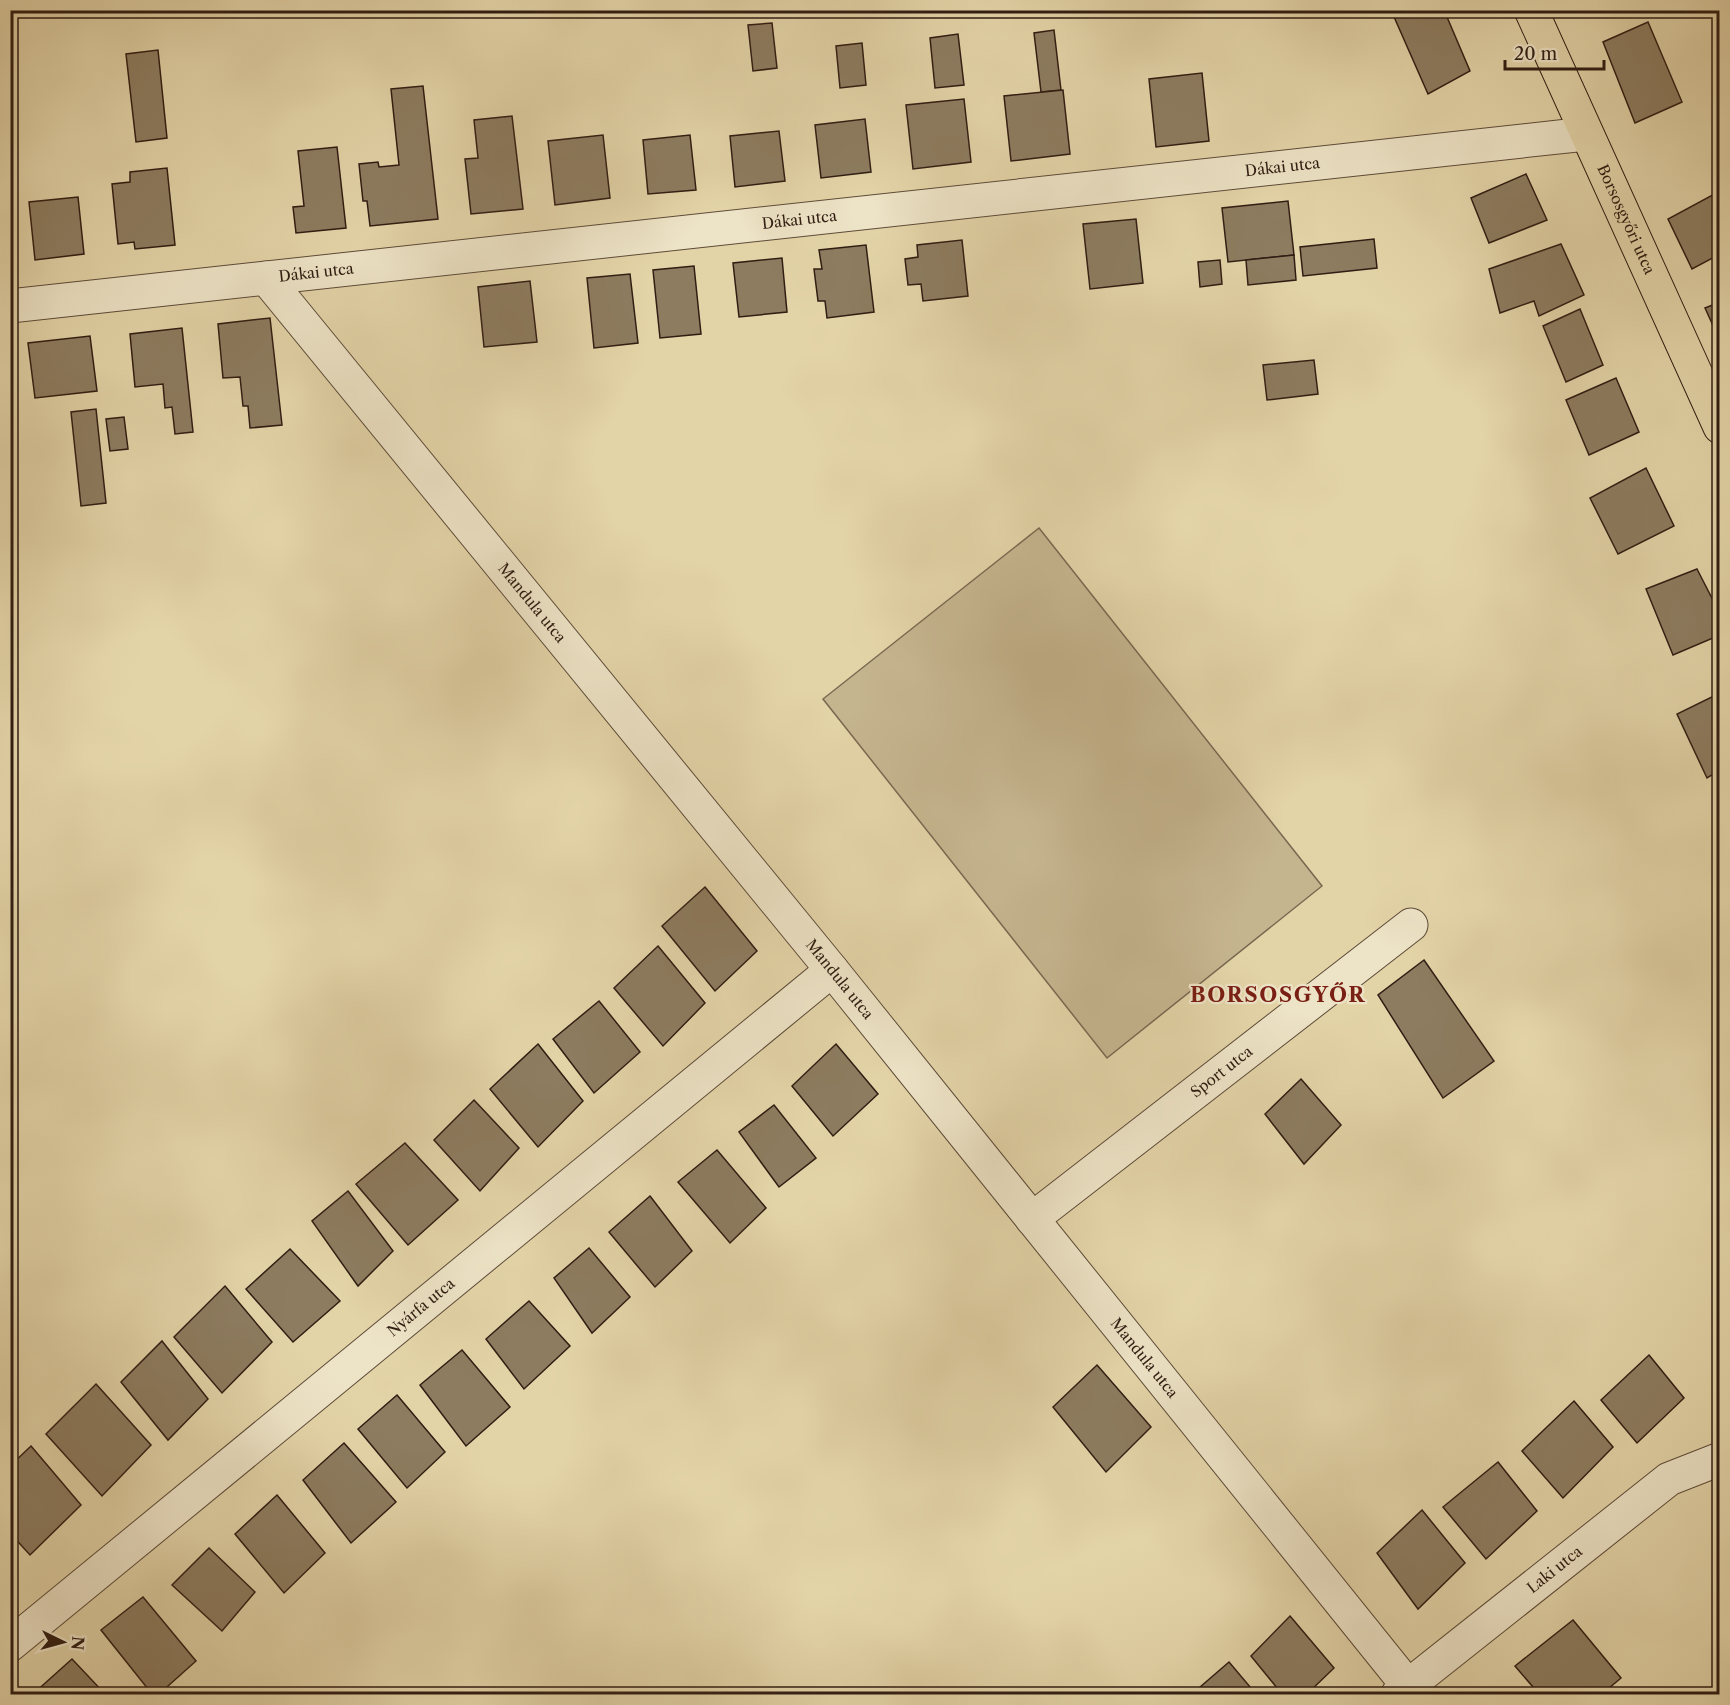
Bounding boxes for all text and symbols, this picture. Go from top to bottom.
scale bar [1505,33,1604,71]
text: 20 m [1514,43,1558,65]
street label: Dákai utca [1244,153,1321,180]
street label: Borsosgyőri utca [1593,161,1660,277]
street label: Dákai utca [761,206,838,233]
street label: Dákai utca [278,259,355,286]
street label: Mandula utca [494,559,570,647]
street label: Mandula utca [802,935,878,1023]
district label: BORSOSGYŐR [1190,982,1366,1007]
street label: Sport utca [1187,1041,1256,1101]
street label: Nyárfa utca [383,1274,458,1340]
street label: Mandula utca [1107,1314,1182,1402]
street label: Laki utca [1523,1542,1586,1597]
north arrow [33,1612,93,1672]
text: N [67,1636,89,1651]

